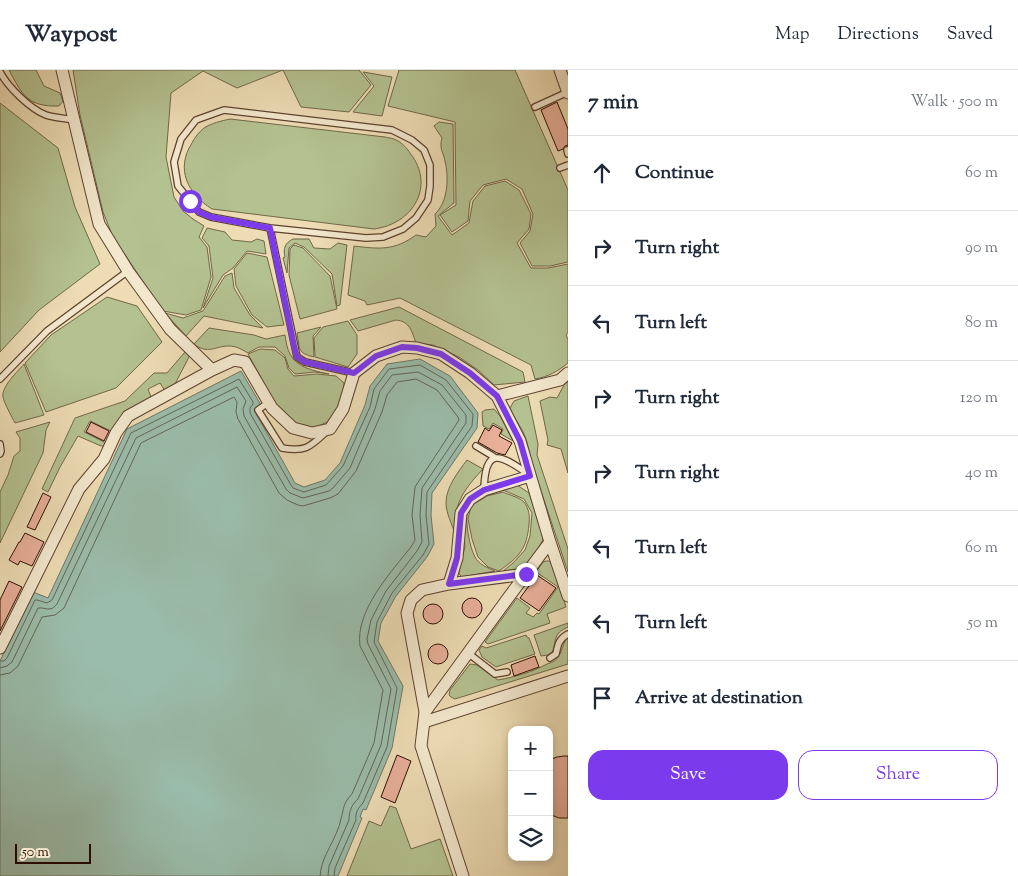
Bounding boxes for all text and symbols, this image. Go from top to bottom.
text: Waypost [25,18,117,52]
text: Map [775,22,810,48]
text: Directions [838,22,919,48]
text: Saved [947,22,993,48]
text: 7 min [588,88,639,118]
text: Walk · 500 m [911,91,998,114]
icon: ahead [588,159,616,187]
text: Continue [635,160,714,187]
text: 60 m [965,162,998,185]
route start [179,190,202,213]
icon: right [588,234,616,262]
text: Turn right [635,235,719,262]
text: 90 m [965,237,998,260]
icon: left [588,309,616,337]
text: Turn left [635,310,707,337]
text: 80 m [965,312,998,335]
icon: right [588,384,616,412]
text: Turn right [635,385,719,412]
text: 120 m [960,387,998,410]
icon: right [588,459,616,487]
text: Turn right [635,460,719,487]
text: 40 m [965,462,998,485]
icon: left [588,534,616,562]
text: Turn left [635,535,707,562]
text: 60 m [965,537,998,560]
route end [515,563,538,586]
icon: left [588,609,616,637]
text: Turn left [635,610,707,637]
text: 50 m [967,612,998,635]
icon: arrive [588,684,616,712]
text: Arrive at destination [635,685,803,712]
map controls [508,726,553,861]
button: + [508,726,553,771]
button: Save [588,750,788,800]
button: Share [798,750,998,800]
button: − [508,771,553,816]
button: layers [508,816,553,861]
scale bar [15,841,91,864]
text: 50 m [22,843,49,863]

